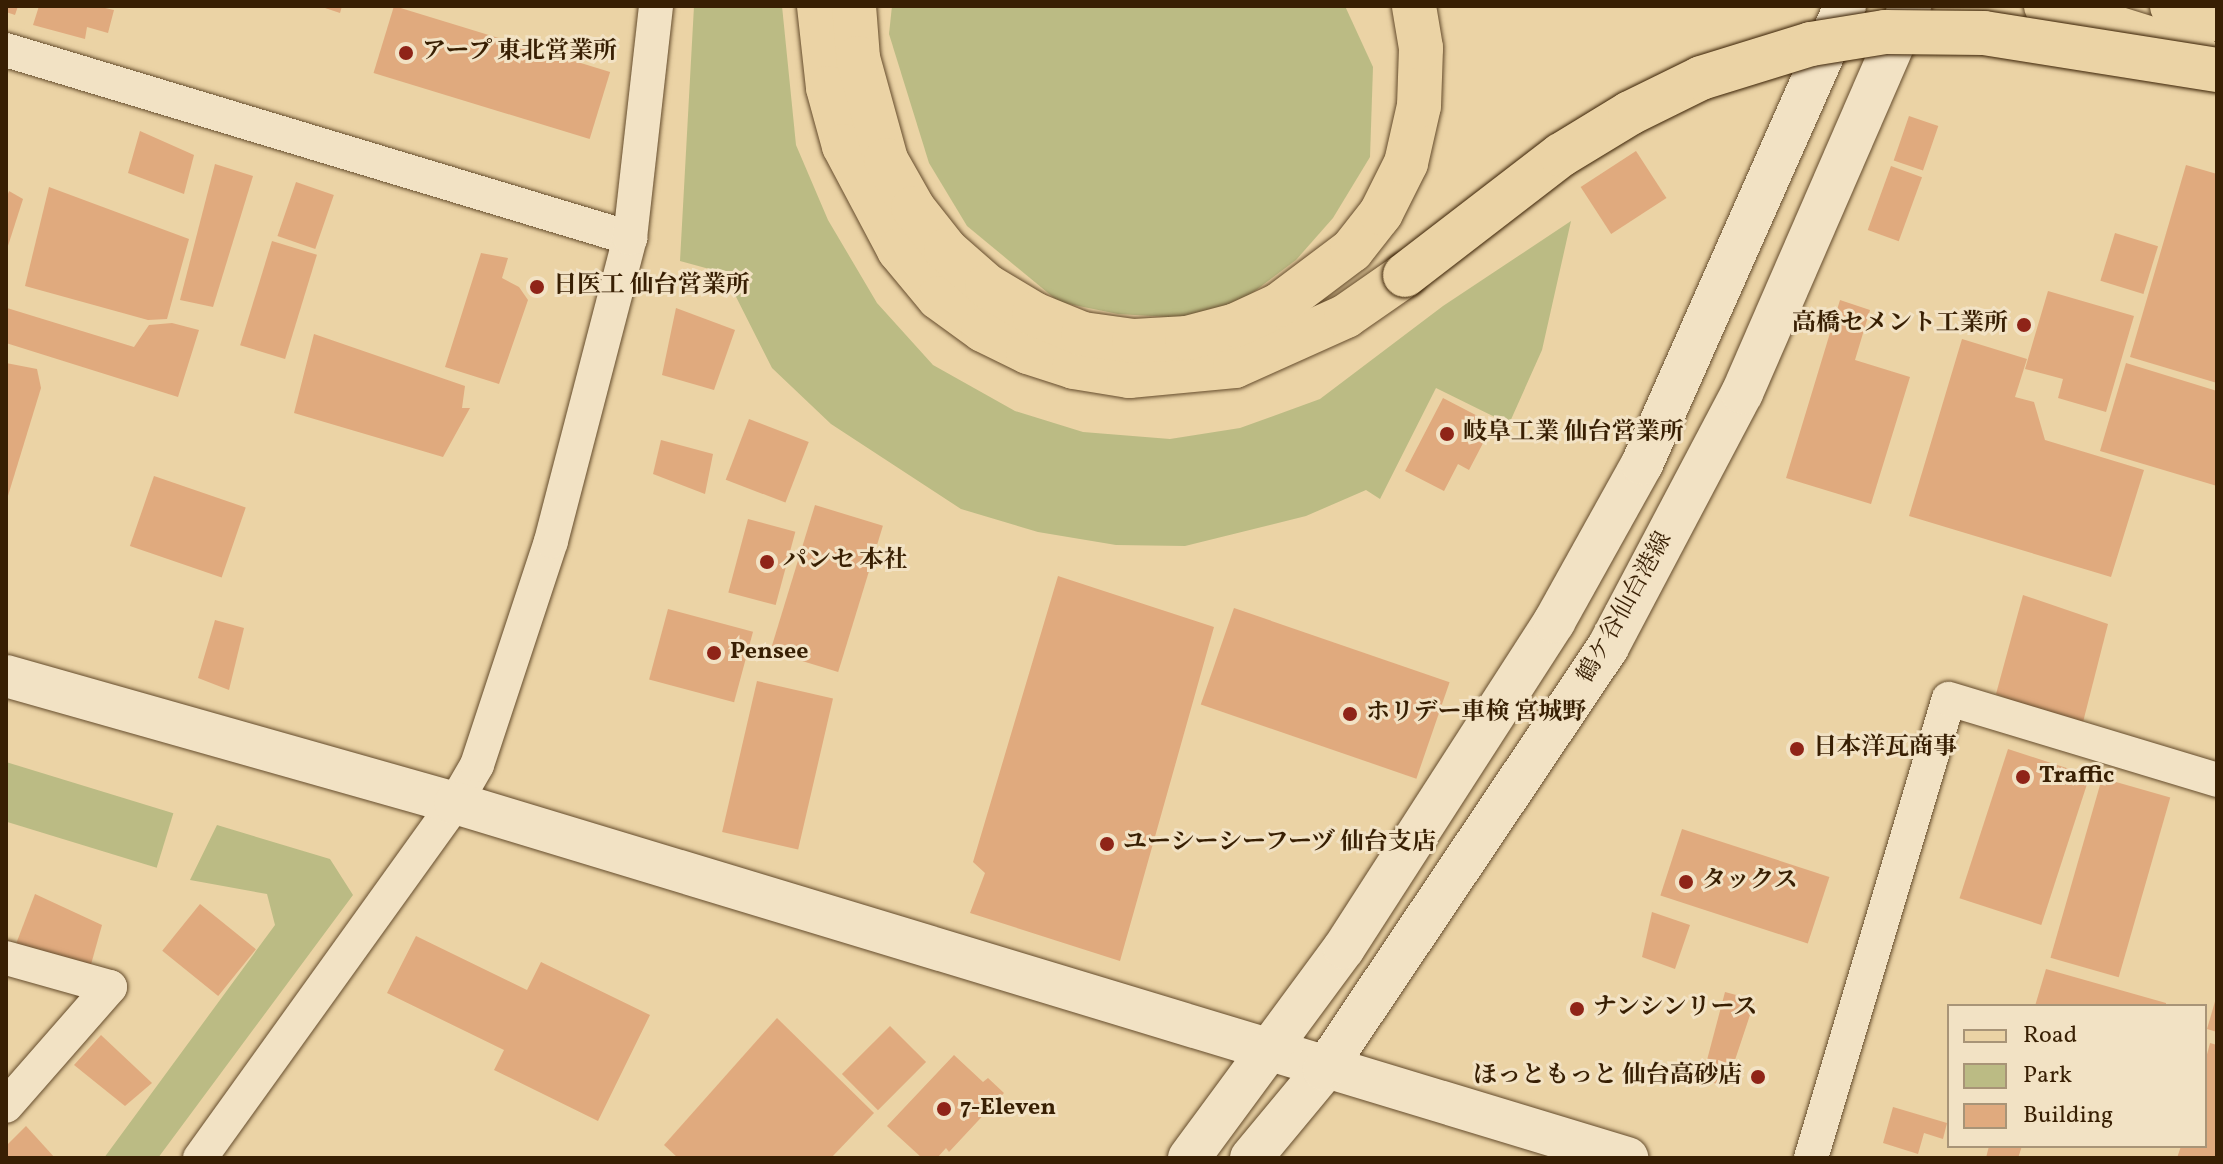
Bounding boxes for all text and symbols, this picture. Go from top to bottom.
place label: アープ 東北営業所 [422,39,618,67]
marker: アープ 東北営業所 [397,44,415,62]
place label: 日医工 仙台営業所 [553,273,750,301]
marker: 日医工 仙台営業所 [528,278,546,296]
place label: 高橋セメント工業所 [1792,311,2008,339]
marker: 高橋セメント工業所 [2015,316,2033,334]
place label: 岐阜工業 仙台営業所 [1463,420,1684,448]
marker: 岐阜工業 仙台営業所 [1438,425,1456,443]
street label: 鶴ケ谷仙台港線 [1573,528,1679,688]
place label: パンセ 本社 [783,548,908,576]
marker: パンセ 本社 [758,553,776,571]
place label: Pensee [730,639,809,667]
marker: Pensee [705,644,723,662]
place label: ホリデー車検 宮城野 [1366,700,1587,728]
marker: ホリデー車検 宮城野 [1341,705,1359,723]
place label: 日本洋瓦商事 [1813,735,1957,763]
marker: 日本洋瓦商事 [1788,740,1806,758]
place label: Traffic [2039,763,2114,791]
marker: Traffic [2014,768,2032,786]
place label: ユーシーシーフーヅ 仙台支店 [1123,830,1439,858]
marker: ユーシーシーフーヅ 仙台支店 [1098,835,1116,853]
place label: タックス [1702,868,1798,896]
marker: タックス [1677,873,1695,891]
place label: ナンシンリース [1593,995,1761,1023]
marker: ナンシンリース [1568,1000,1586,1018]
legend [1947,1004,2207,1148]
text: Road [2023,1019,2077,1053]
text: Park [2023,1059,2072,1093]
place label: ほっともっと 仙台高砂店 [1473,1063,1742,1091]
marker: ほっともっと 仙台高砂店 [1749,1068,1767,1086]
place label: 7-Eleven [960,1095,1056,1123]
text: Building [2023,1099,2113,1133]
marker: 7-Eleven [935,1100,953,1118]

